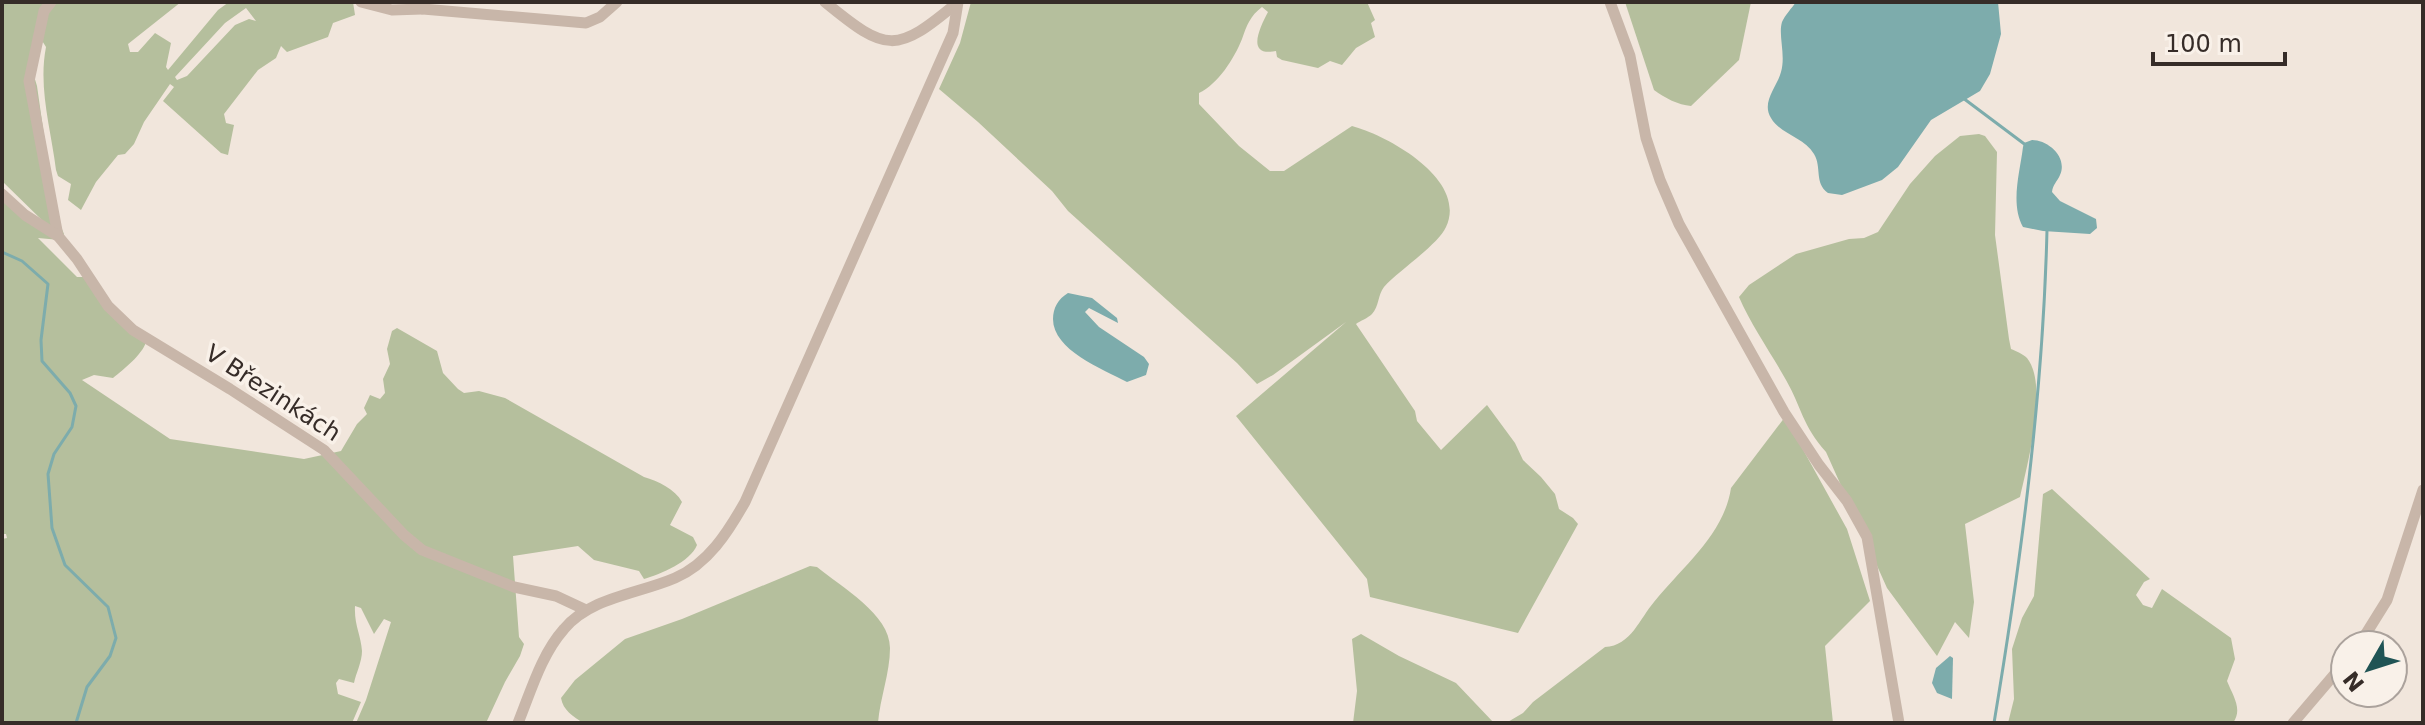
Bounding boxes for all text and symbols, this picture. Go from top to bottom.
scale bar [2153,16,2285,66]
text: 100 m [2165,30,2242,58]
street label: V Březinkách [200,339,346,447]
north arrow [2329,629,2409,709]
text: N [2338,666,2369,696]

